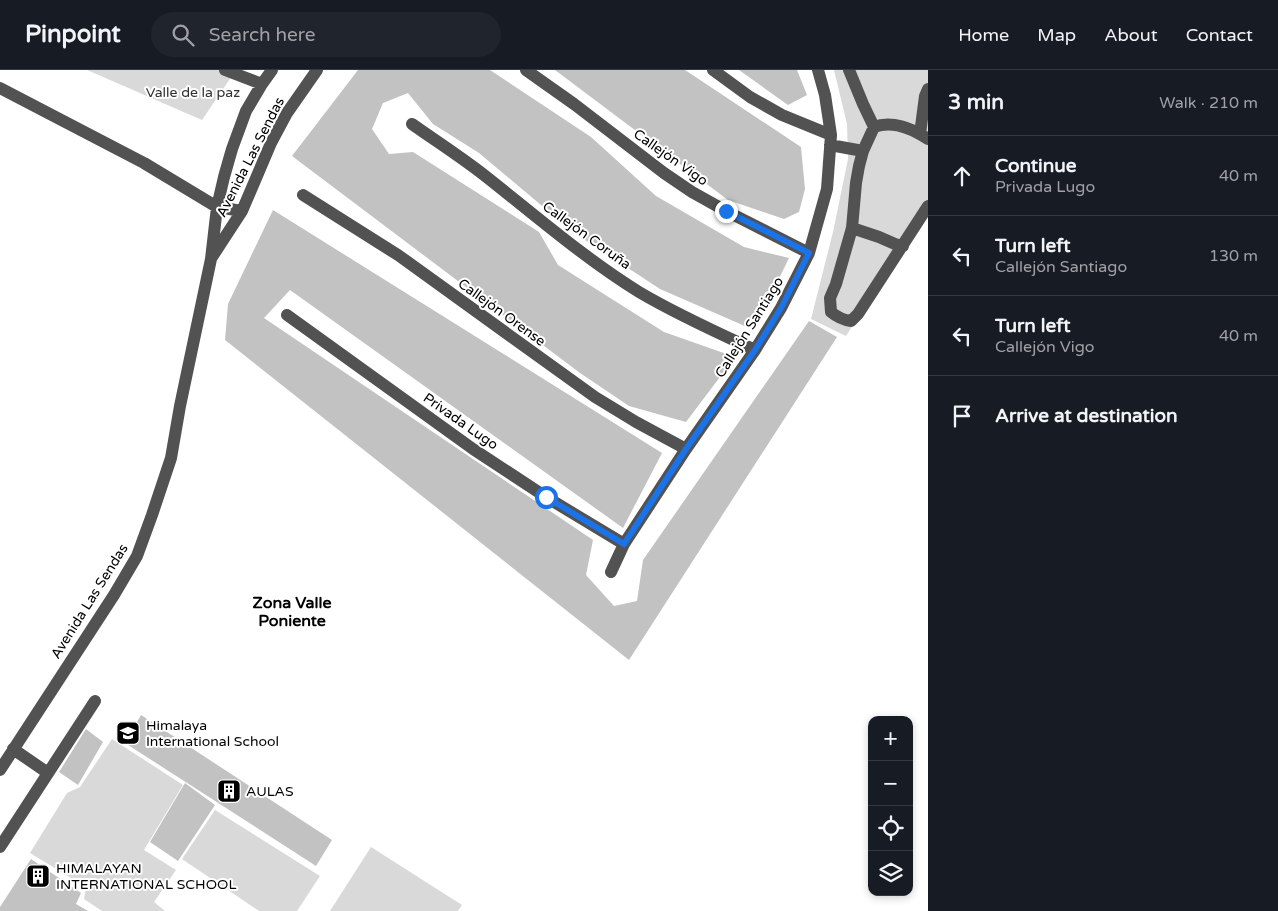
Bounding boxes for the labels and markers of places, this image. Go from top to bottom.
place label: Himalaya International School [146,717,279,750]
school or university icon: Himalaya International School [115,720,141,746]
building icon: AULAS [216,778,242,804]
place label: AULAS [246,783,294,800]
place label: HIMALAYAN INTERNATIONAL SCHOOL [56,860,236,893]
building icon: HIMALAYAN INTERNATIONAL SCHOOL [25,863,51,889]

